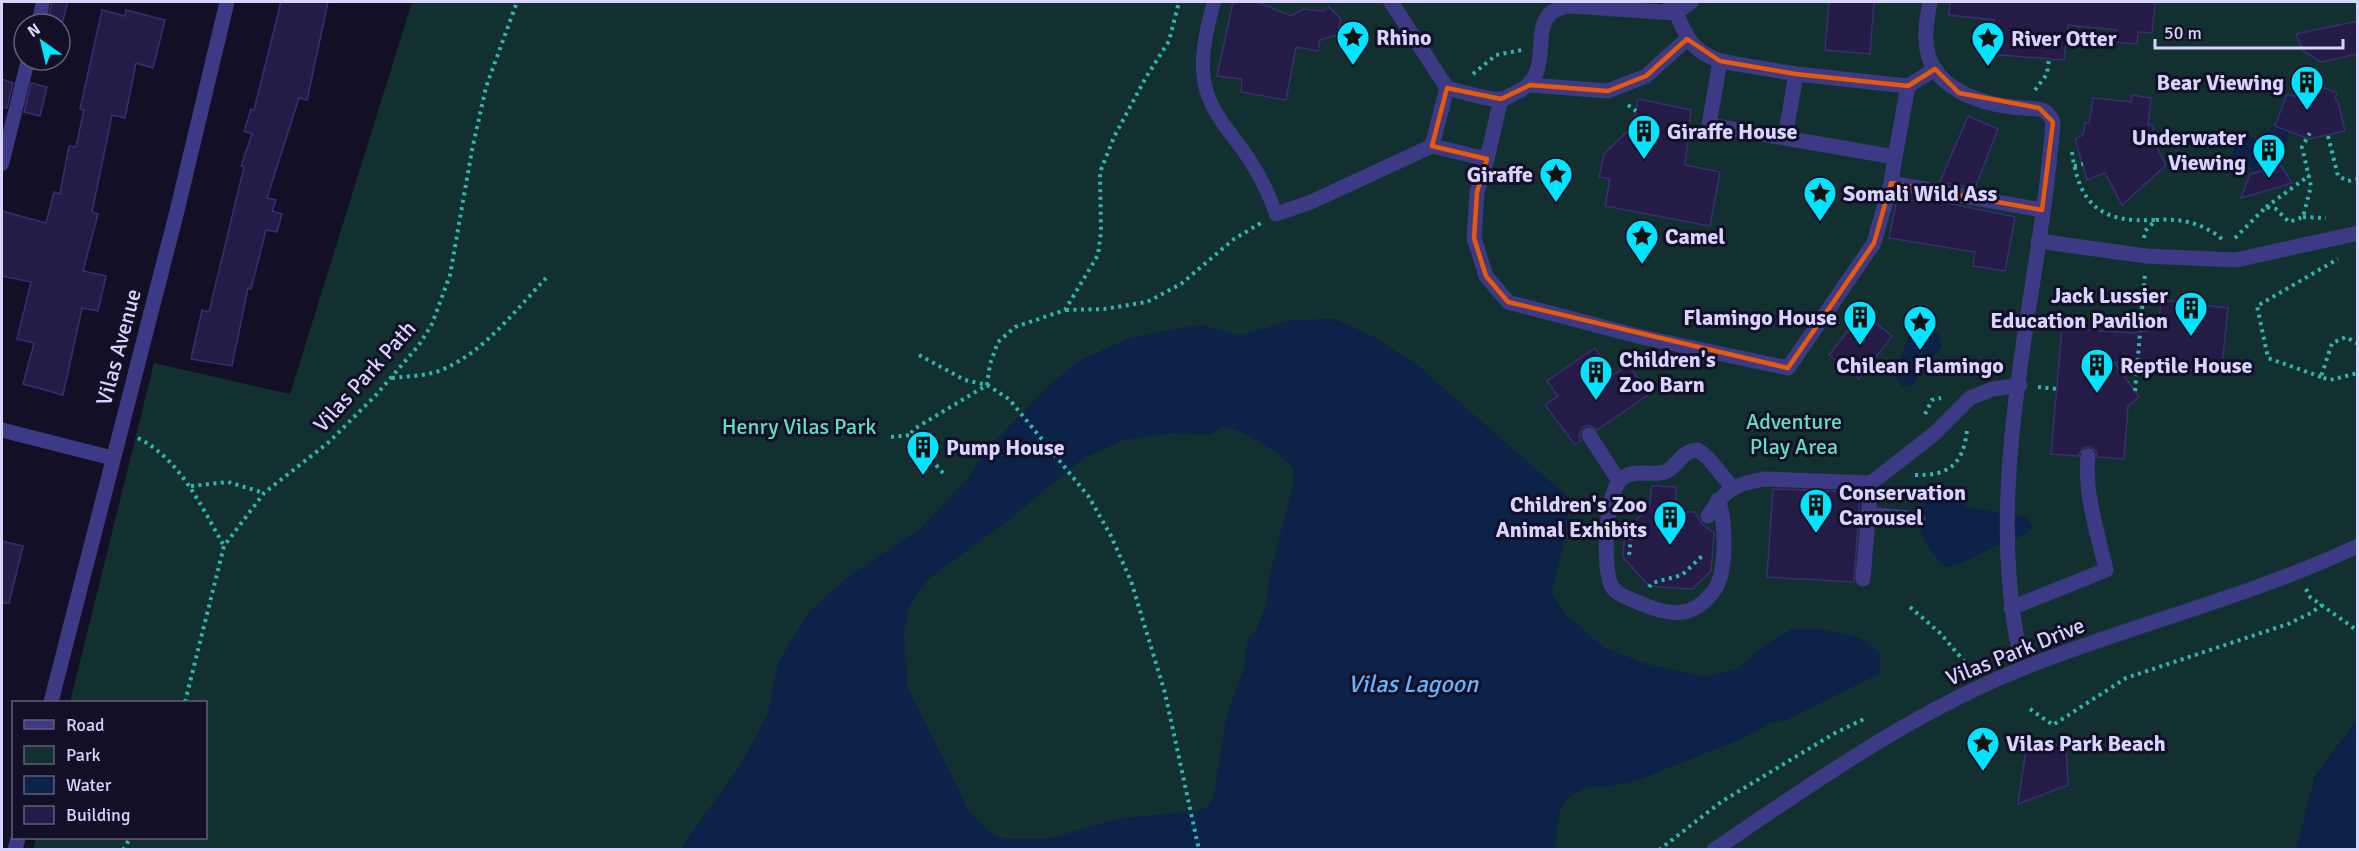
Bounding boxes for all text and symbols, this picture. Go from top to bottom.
north arrow [12,12,72,72]
scale bar [2155,12,2342,50]
text: N [24,19,44,42]
place icon: Rhino [1335,19,1371,66]
place icon: River Otter [1970,20,2006,67]
text: 50 m [2164,22,2202,44]
place label: Rhino [1376,24,1432,51]
place label: River Otter [2011,25,2117,52]
building icon: Bear Viewing [2289,64,2325,111]
place label: Bear Viewing [2157,69,2284,96]
building icon: Giraffe House [1626,113,1662,160]
place label: Giraffe House [1667,118,1798,145]
place label: Underwater Viewing [2132,124,2246,176]
building icon: Underwater Viewing [2251,132,2287,179]
place icon: Giraffe [1538,156,1574,203]
place label: Giraffe [1467,161,1533,188]
place icon: Somali Wild Ass [1802,175,1838,222]
place label: Somali Wild Ass [1843,180,1997,207]
place icon: Camel [1624,218,1660,265]
place label: Camel [1665,223,1725,250]
place label: Jack Lussier Education Pavilion [1990,282,2168,334]
street label: Vilas Avenue [90,286,147,408]
building icon: Jack Lussier Education Pavilion [2173,290,2209,337]
building icon: Flamingo House [1842,299,1878,346]
place label: Flamingo House [1683,304,1837,331]
place icon: Chilean Flamingo [1902,304,1938,351]
street label: Vilas Park Path [307,315,421,438]
place label: Children's Zoo Barn [1619,346,1716,398]
building icon: Reptile House [2079,347,2115,394]
place label: Chilean Flamingo [1836,352,2004,379]
place label: Reptile House [2120,352,2253,379]
building icon: Children's Zoo Barn [1578,354,1614,401]
park label: Adventure Play Area [1746,408,1842,460]
park label: Henry Vilas Park [722,413,876,440]
building icon: Pump House [905,429,941,476]
place label: Pump House [946,434,1065,461]
place label: Conservation Carousel [1839,479,1966,531]
building icon: Conservation Carousel [1798,487,1834,534]
place label: Children's Zoo Animal Exhibits [1496,491,1647,543]
building icon: Children's Zoo Animal Exhibits [1652,499,1688,546]
street label: Vilas Park Drive [1942,611,2088,692]
water label: Vilas Lagoon [1348,669,1479,699]
legend [12,701,207,839]
text: Road [66,714,105,736]
place icon: Vilas Park Beach [1965,725,2001,772]
place label: Vilas Park Beach [2006,730,2166,757]
text: Park [66,744,101,766]
text: Water [66,774,112,796]
text: Building [66,804,130,826]

